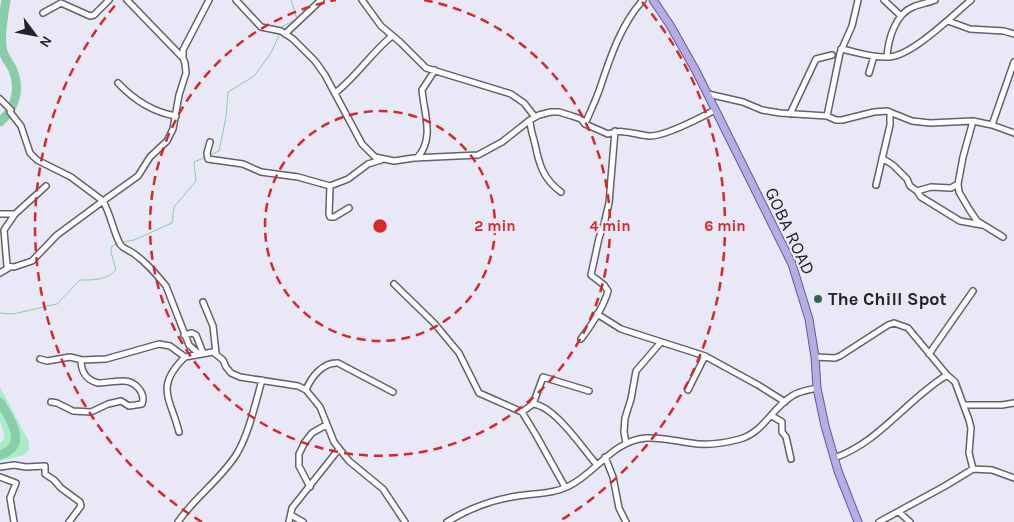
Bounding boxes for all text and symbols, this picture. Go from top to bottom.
north arrow [10,10,60,60]
text: N [36,33,55,50]
street label: GOBA ROAD [760,184,820,278]
centre of rings [371,217,389,235]
text: 2 min [474,217,516,235]
text: 4 min [589,217,631,235]
text: 6 min [704,217,746,235]
place label: The Chill Spot [828,288,947,310]
marker: The Chill Spot [812,293,824,305]

